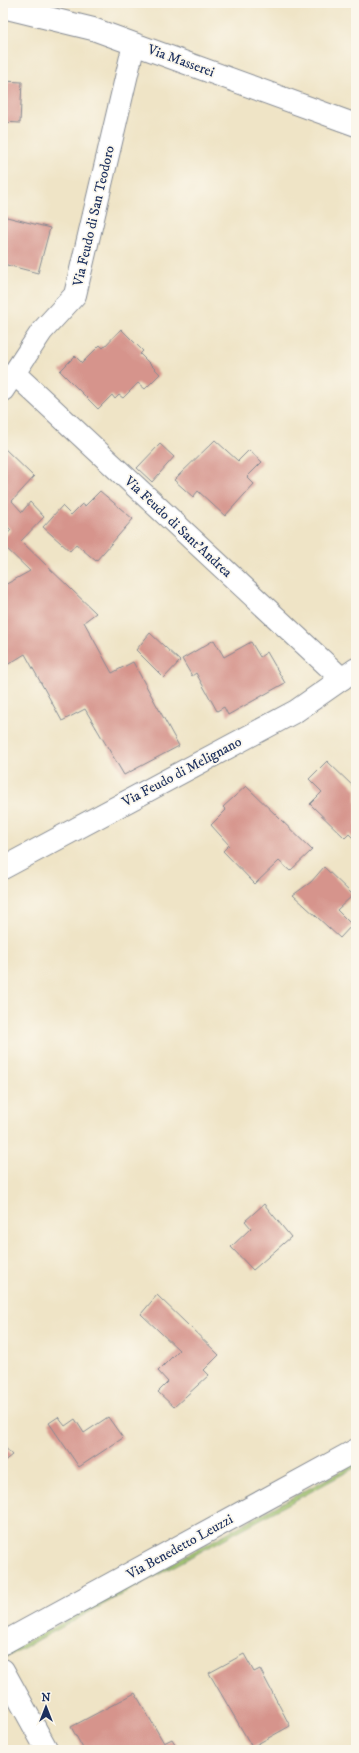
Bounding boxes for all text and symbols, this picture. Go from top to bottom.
street label: Via Masserei [144,40,217,82]
street label: Via Feudo di San Teodoro [69,144,119,289]
street label: Via Feudo di Sant'Andrea [120,472,236,582]
street label: Via Feudo di Melignano [118,733,245,812]
street label: Via Benedetto Leuzzi [123,1510,237,1584]
north arrow [26,1687,66,1727]
text: N [41,1691,51,1705]

